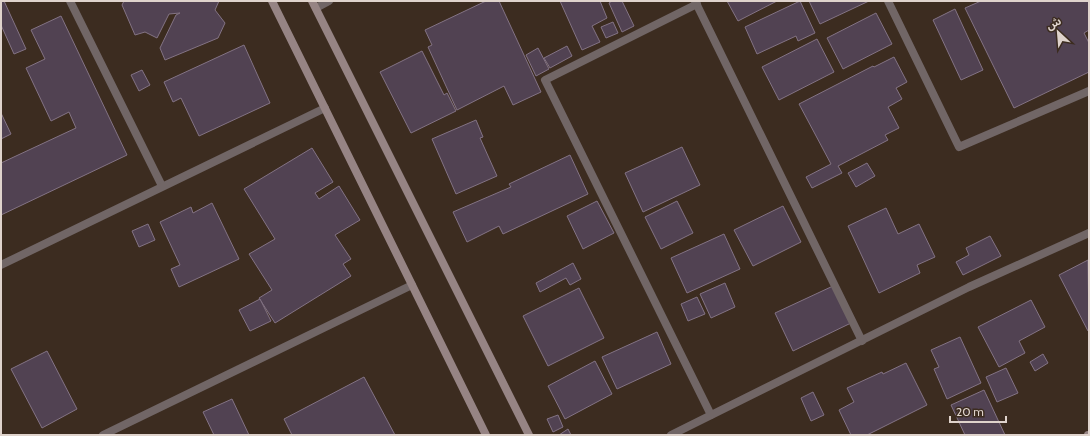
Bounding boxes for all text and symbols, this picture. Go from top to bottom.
north arrow [1038,12,1078,52]
text: ش [1044,13,1063,33]
scale bar [950,398,1006,424]
text: 20 m [956,404,984,419]

